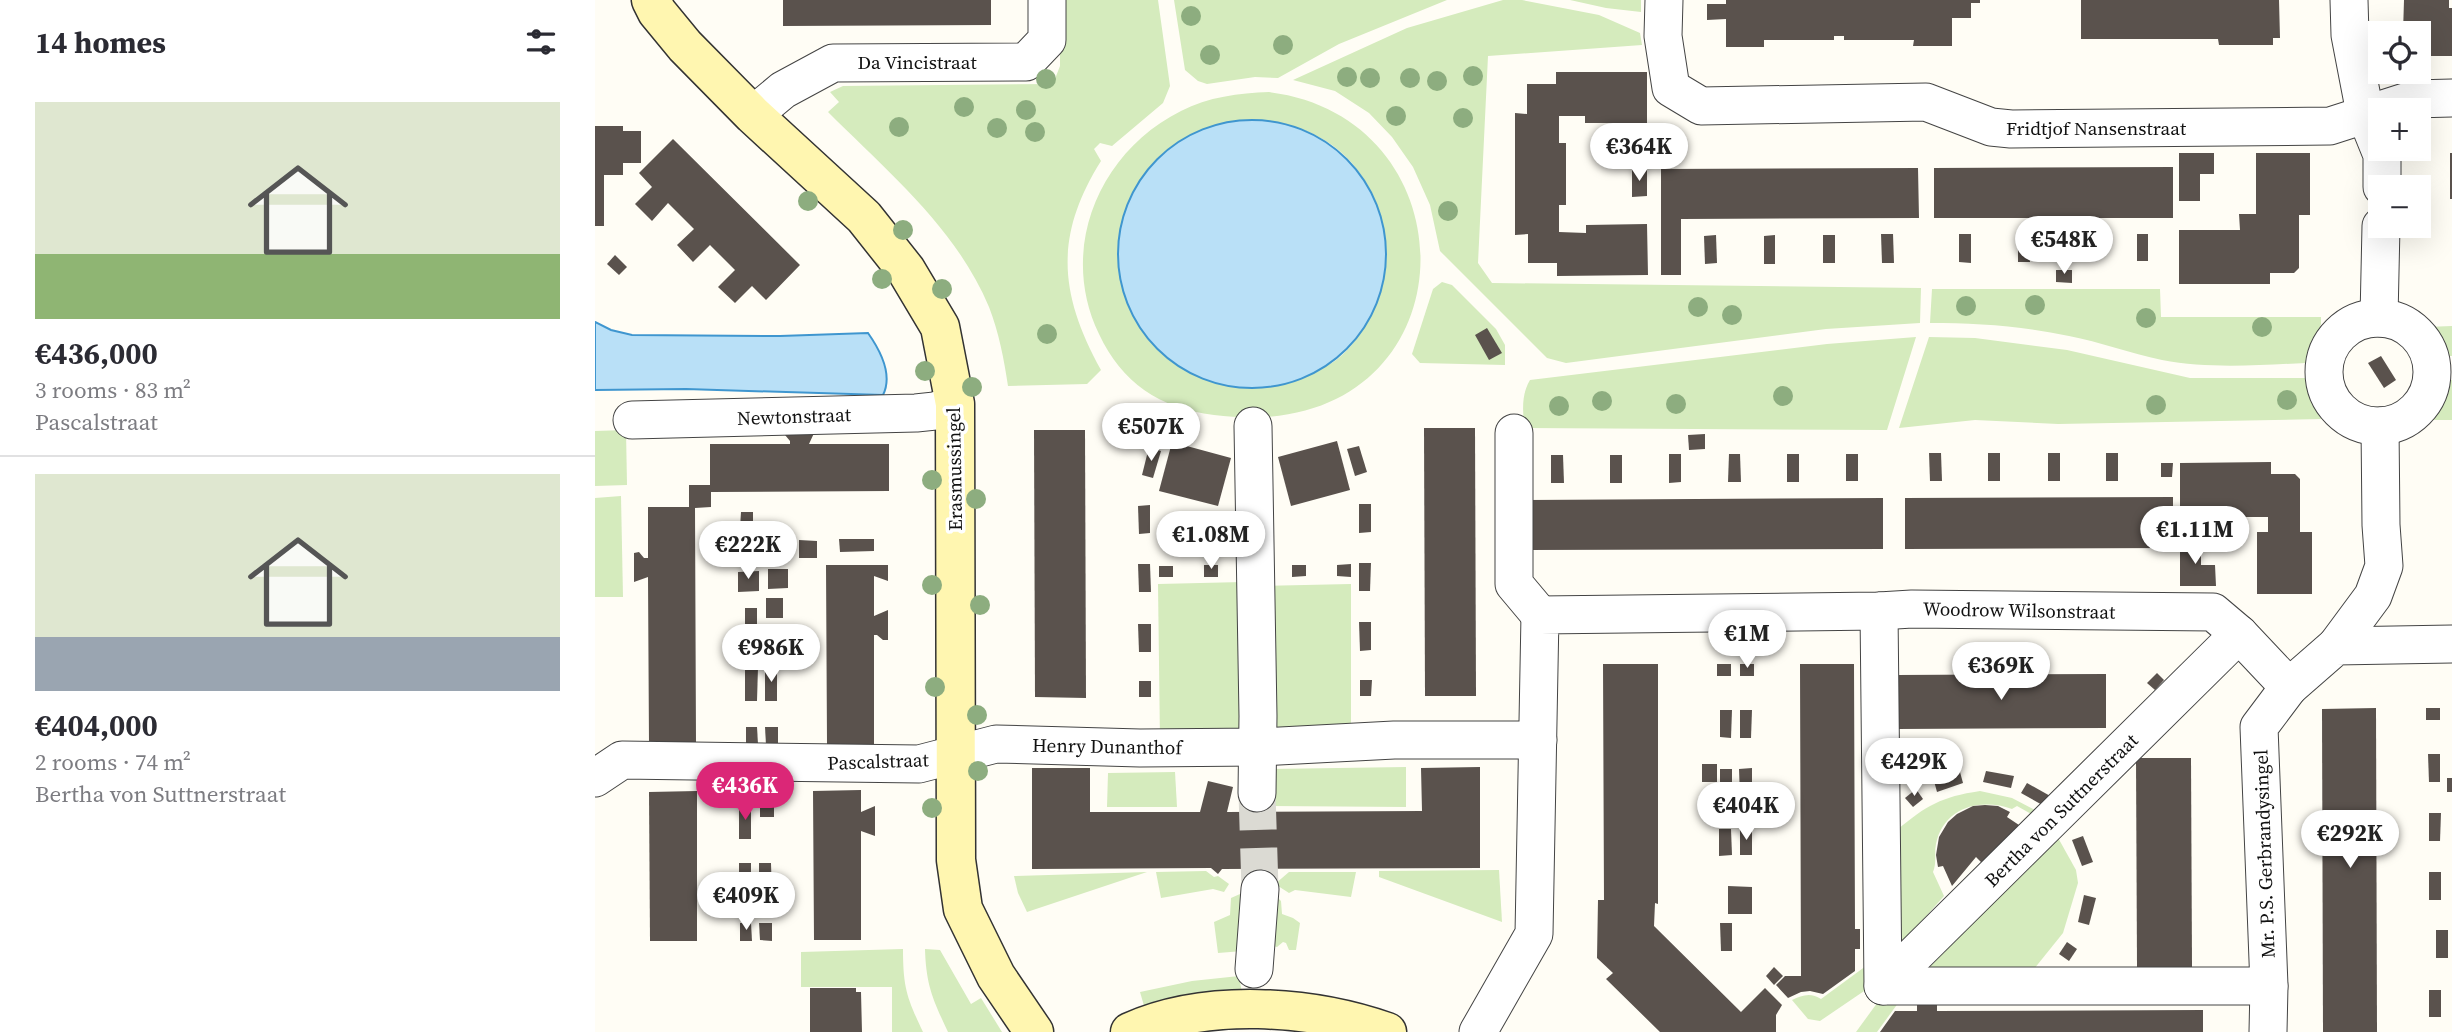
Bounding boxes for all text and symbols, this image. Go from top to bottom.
map controls [2368,21,2431,238]
button: locate [2368,21,2431,84]
text: 14 homes [35,22,166,63]
icon: filters [522,23,560,61]
street label: Da Vincistraat [857,49,977,75]
button: + [2368,98,2431,161]
street label: Fridtjof Nansenstraat [2006,115,2187,141]
pin: €364K [1590,124,1688,183]
text: €364K [1606,130,1672,162]
icon: home [235,147,361,273]
button: − [2368,175,2431,238]
pin: €548K [2015,216,2113,276]
text: €548K [2031,223,2097,255]
text: €436,000 [35,333,158,374]
text: 3 rooms · 83 m² [35,374,191,406]
street label: Newtonstraat [737,401,852,431]
pin: €507K [1102,404,1200,463]
text: Pascalstraat [35,406,158,438]
street label: Erasmussingel [940,407,968,531]
text: €507K [1118,410,1184,442]
pin: €1.11M [2138,506,2252,566]
pin: €1.08M [1154,512,1268,571]
text: €1.11M [2156,513,2234,545]
text: €1.08M [1172,518,1250,550]
icon: home [235,519,361,645]
pin: €222K [699,522,797,581]
text: €222K [715,528,781,560]
street label: Woodrow Wilsonstraat [1923,595,2116,625]
pin: €1M [1713,610,1781,670]
text: €1M [1724,617,1770,649]
pin: €986K [722,624,820,684]
text: €986K [738,631,804,663]
pin: €369K [1952,642,2050,702]
text: €369K [1968,649,2034,681]
text: €404,000 [35,705,158,746]
street label: Bertha von Suttnerstraat [1979,727,2144,892]
street label: Henry Dunanthof [1032,732,1184,760]
pin: €429K [1865,738,1963,798]
text: €429K [1881,745,1947,777]
text: 2 rooms · 74 m² [35,746,191,778]
street label: Pascalstraat [827,746,930,776]
street label: Mr. P.S. Gerbrandysingel [2247,749,2281,959]
pin: €436K [696,762,794,822]
text: €436K [712,769,778,801]
text: Bertha von Suttnerstraat [35,778,286,810]
pin: €404K [1697,782,1795,842]
text: €404K [1713,789,1779,821]
pin: €292K [2301,810,2399,870]
text: €292K [2317,817,2383,849]
pin: €409K [697,872,795,932]
text: €409K [713,879,779,911]

